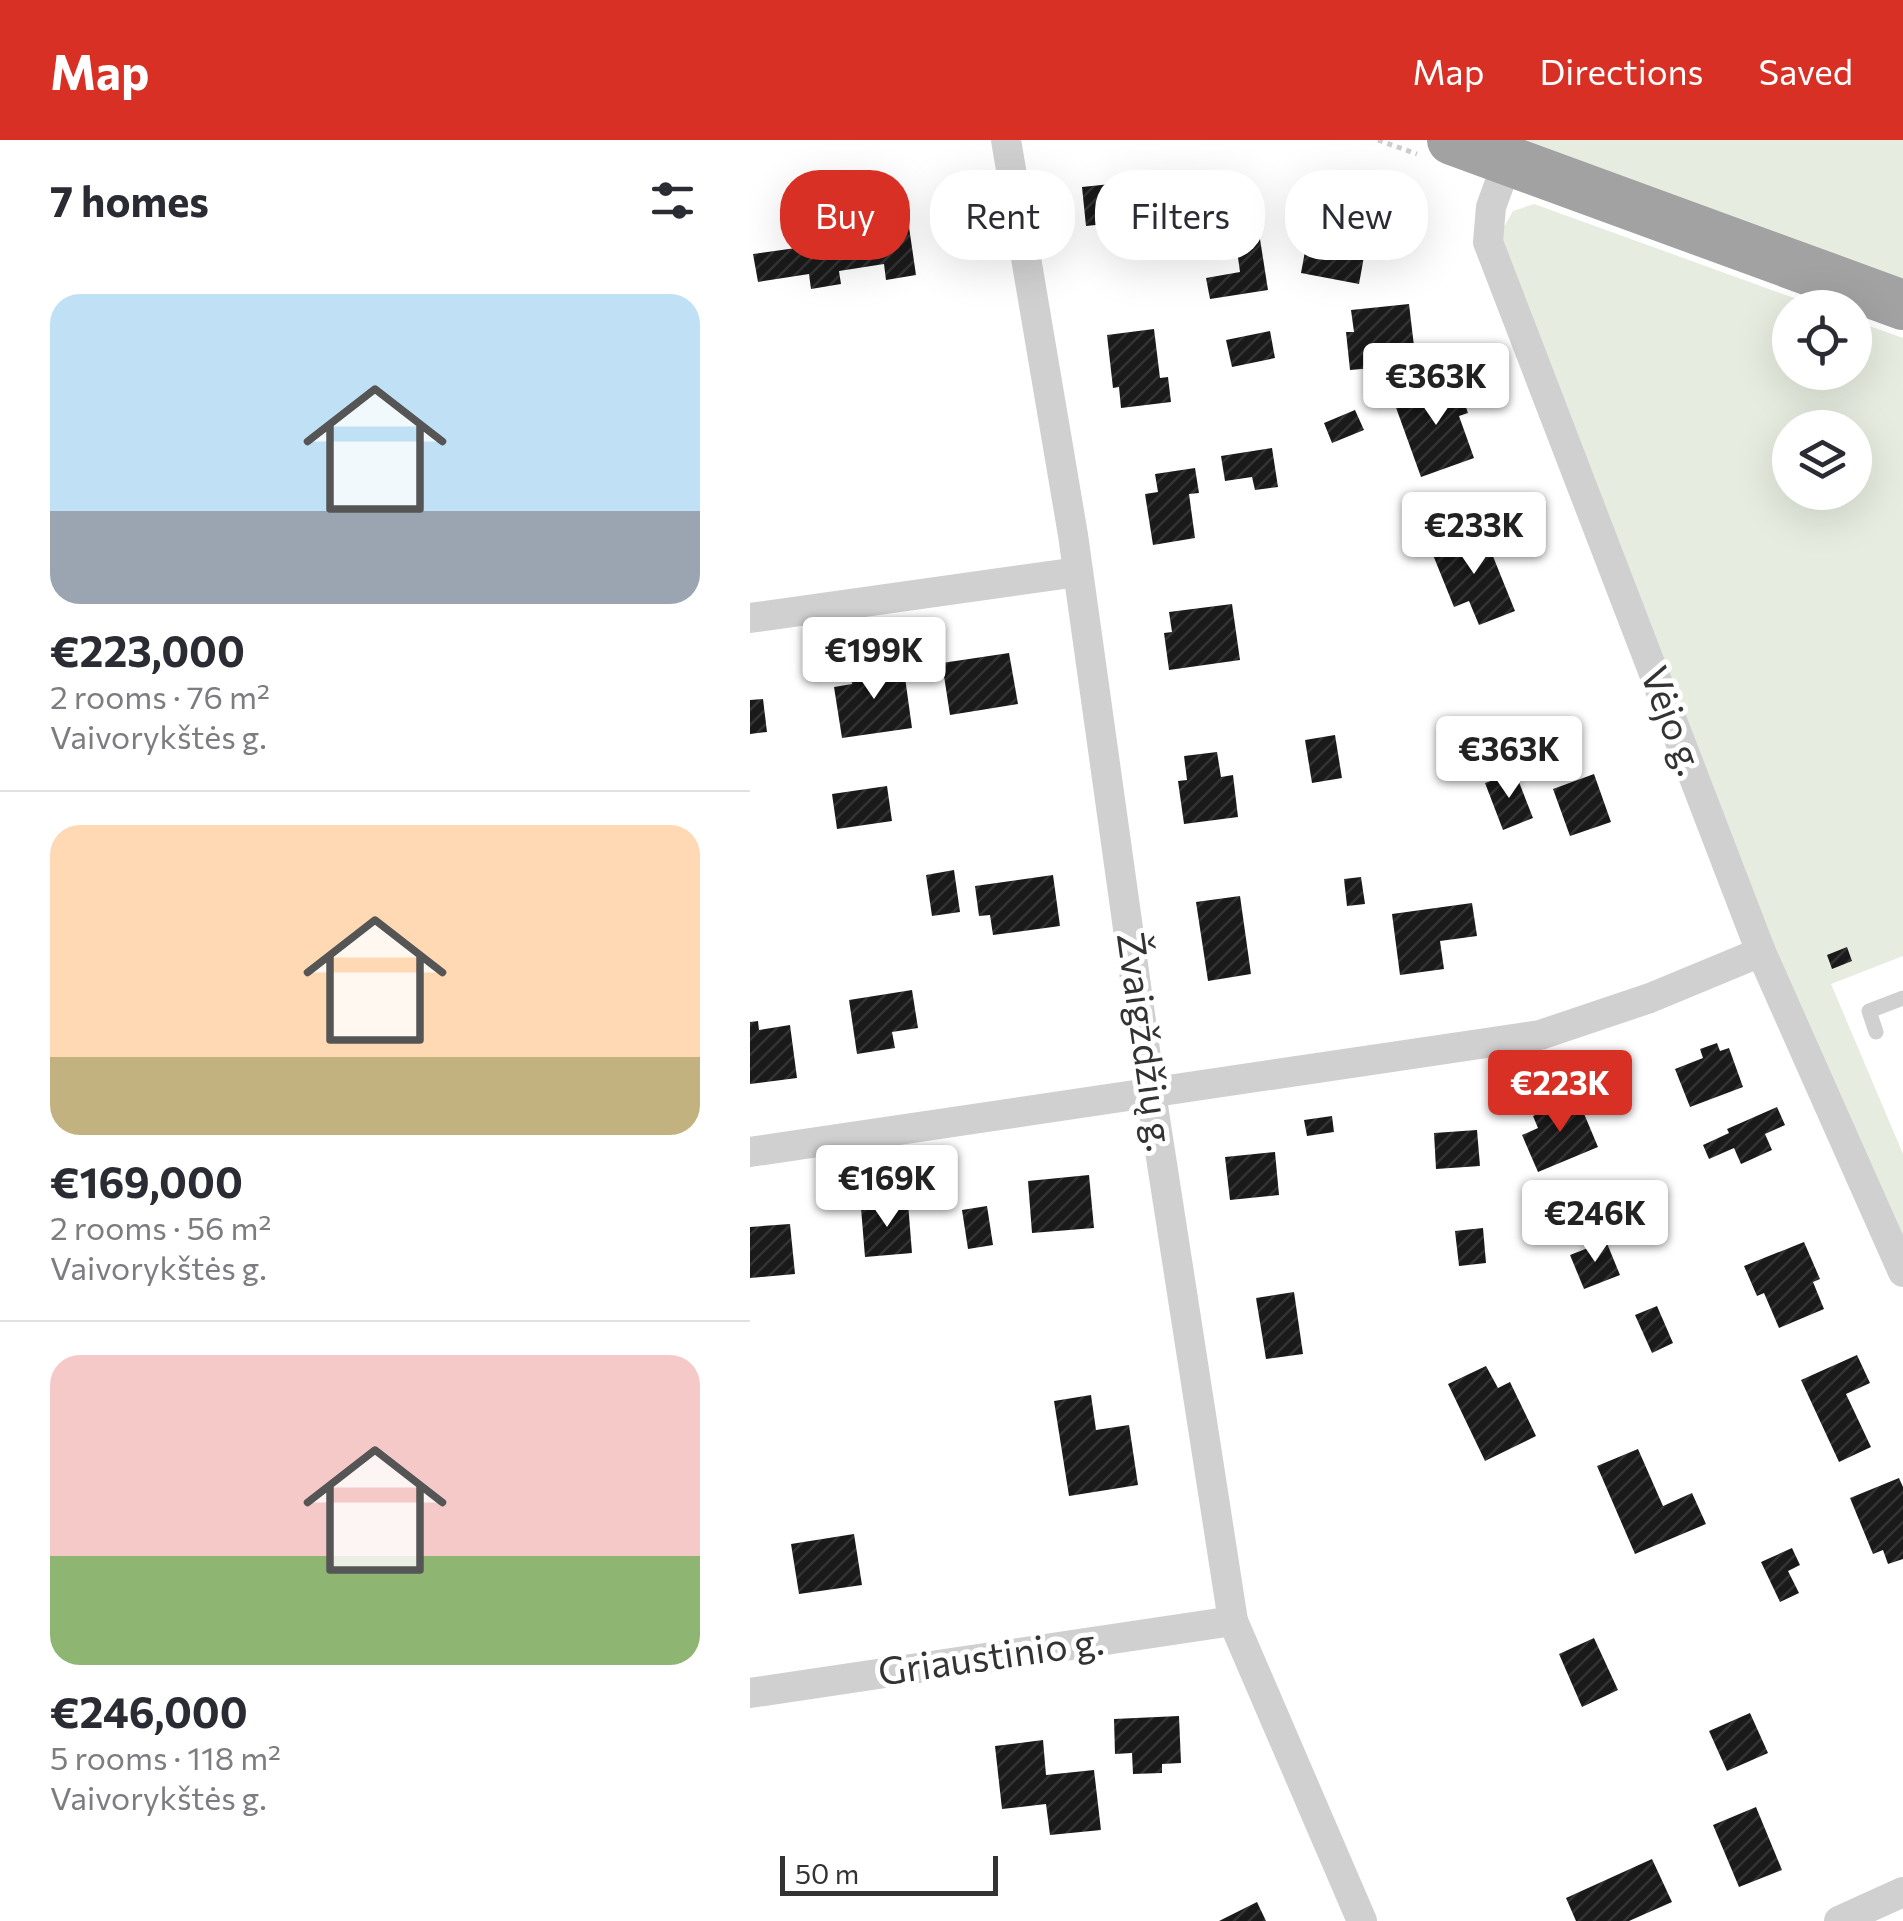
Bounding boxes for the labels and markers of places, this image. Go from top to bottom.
pin: €363K [1366,343,1506,428]
pin: €233K [1404,492,1544,577]
pin: €199K [804,617,944,702]
pin: €363K [1439,716,1579,801]
pin: €223K [1490,1050,1630,1135]
pin: €169K [817,1145,957,1230]
pin: €246K [1525,1180,1665,1265]

